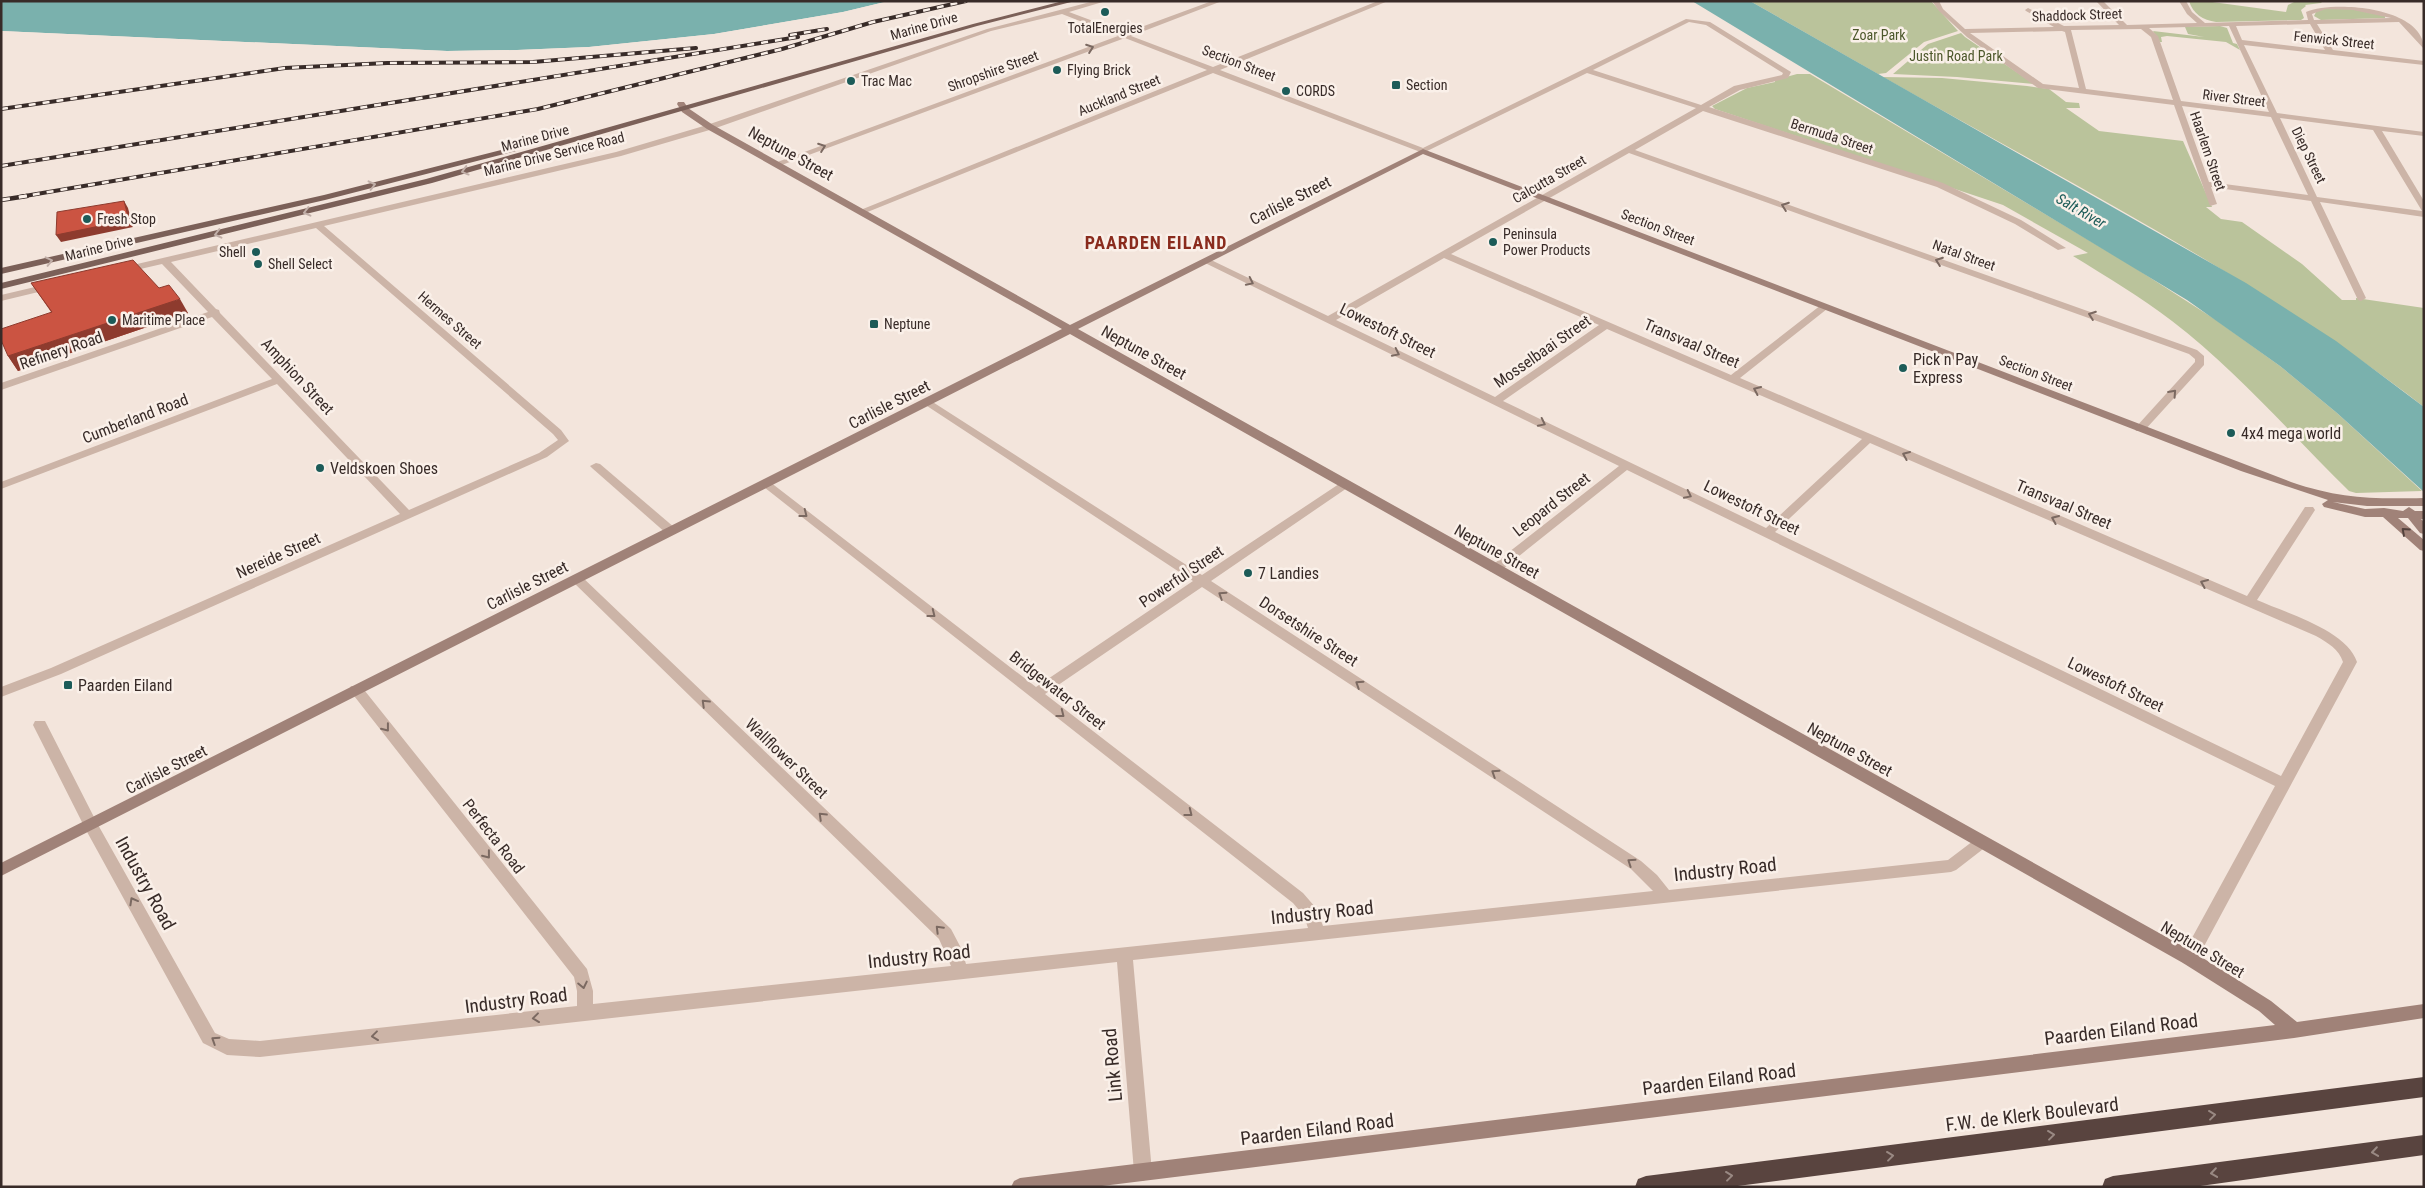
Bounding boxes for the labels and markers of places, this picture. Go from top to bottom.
marker: TotalEnergies [1099,6,1111,18]
place label: TotalEnergies [1067,20,1143,36]
place label: Flying Brick [1067,62,1131,78]
marker: Flying Brick [1051,64,1063,76]
place label: Trac Mac [861,73,912,89]
marker: Trac Mac [845,75,857,87]
place label: Section [1406,77,1447,93]
marker: Section [1390,79,1402,91]
place label: CORDS [1296,83,1335,99]
marker: CORDS [1280,85,1292,97]
place label: Fresh Stop [97,211,156,227]
marker: Fresh Stop [81,213,93,225]
place label: Peninsula Power Products [1503,226,1590,258]
marker: Peninsula Power Products [1487,236,1499,248]
place label: Shell [219,244,246,260]
marker: Shell [250,246,262,258]
place label: Shell Select [268,256,332,272]
marker: Shell Select [252,258,264,270]
place label: Maritime Place [122,312,206,328]
marker: Maritime Place [106,314,118,326]
place label: Neptune [884,316,931,332]
marker: Neptune [868,318,880,330]
place label: Pick n Pay Express [1913,350,1979,387]
marker: Pick n Pay Express [1897,362,1909,374]
place label: 4x4 mega world [2241,424,2341,443]
marker: 4x4 mega world [2225,427,2237,439]
place label: Veldskoen Shoes [330,459,438,478]
marker: Veldskoen Shoes [314,462,326,474]
place label: 7 Landies [1258,564,1319,583]
marker: 7 Landies [1242,567,1254,579]
place label: Paarden Eiland [78,676,172,695]
marker: Paarden Eiland [62,679,74,691]

